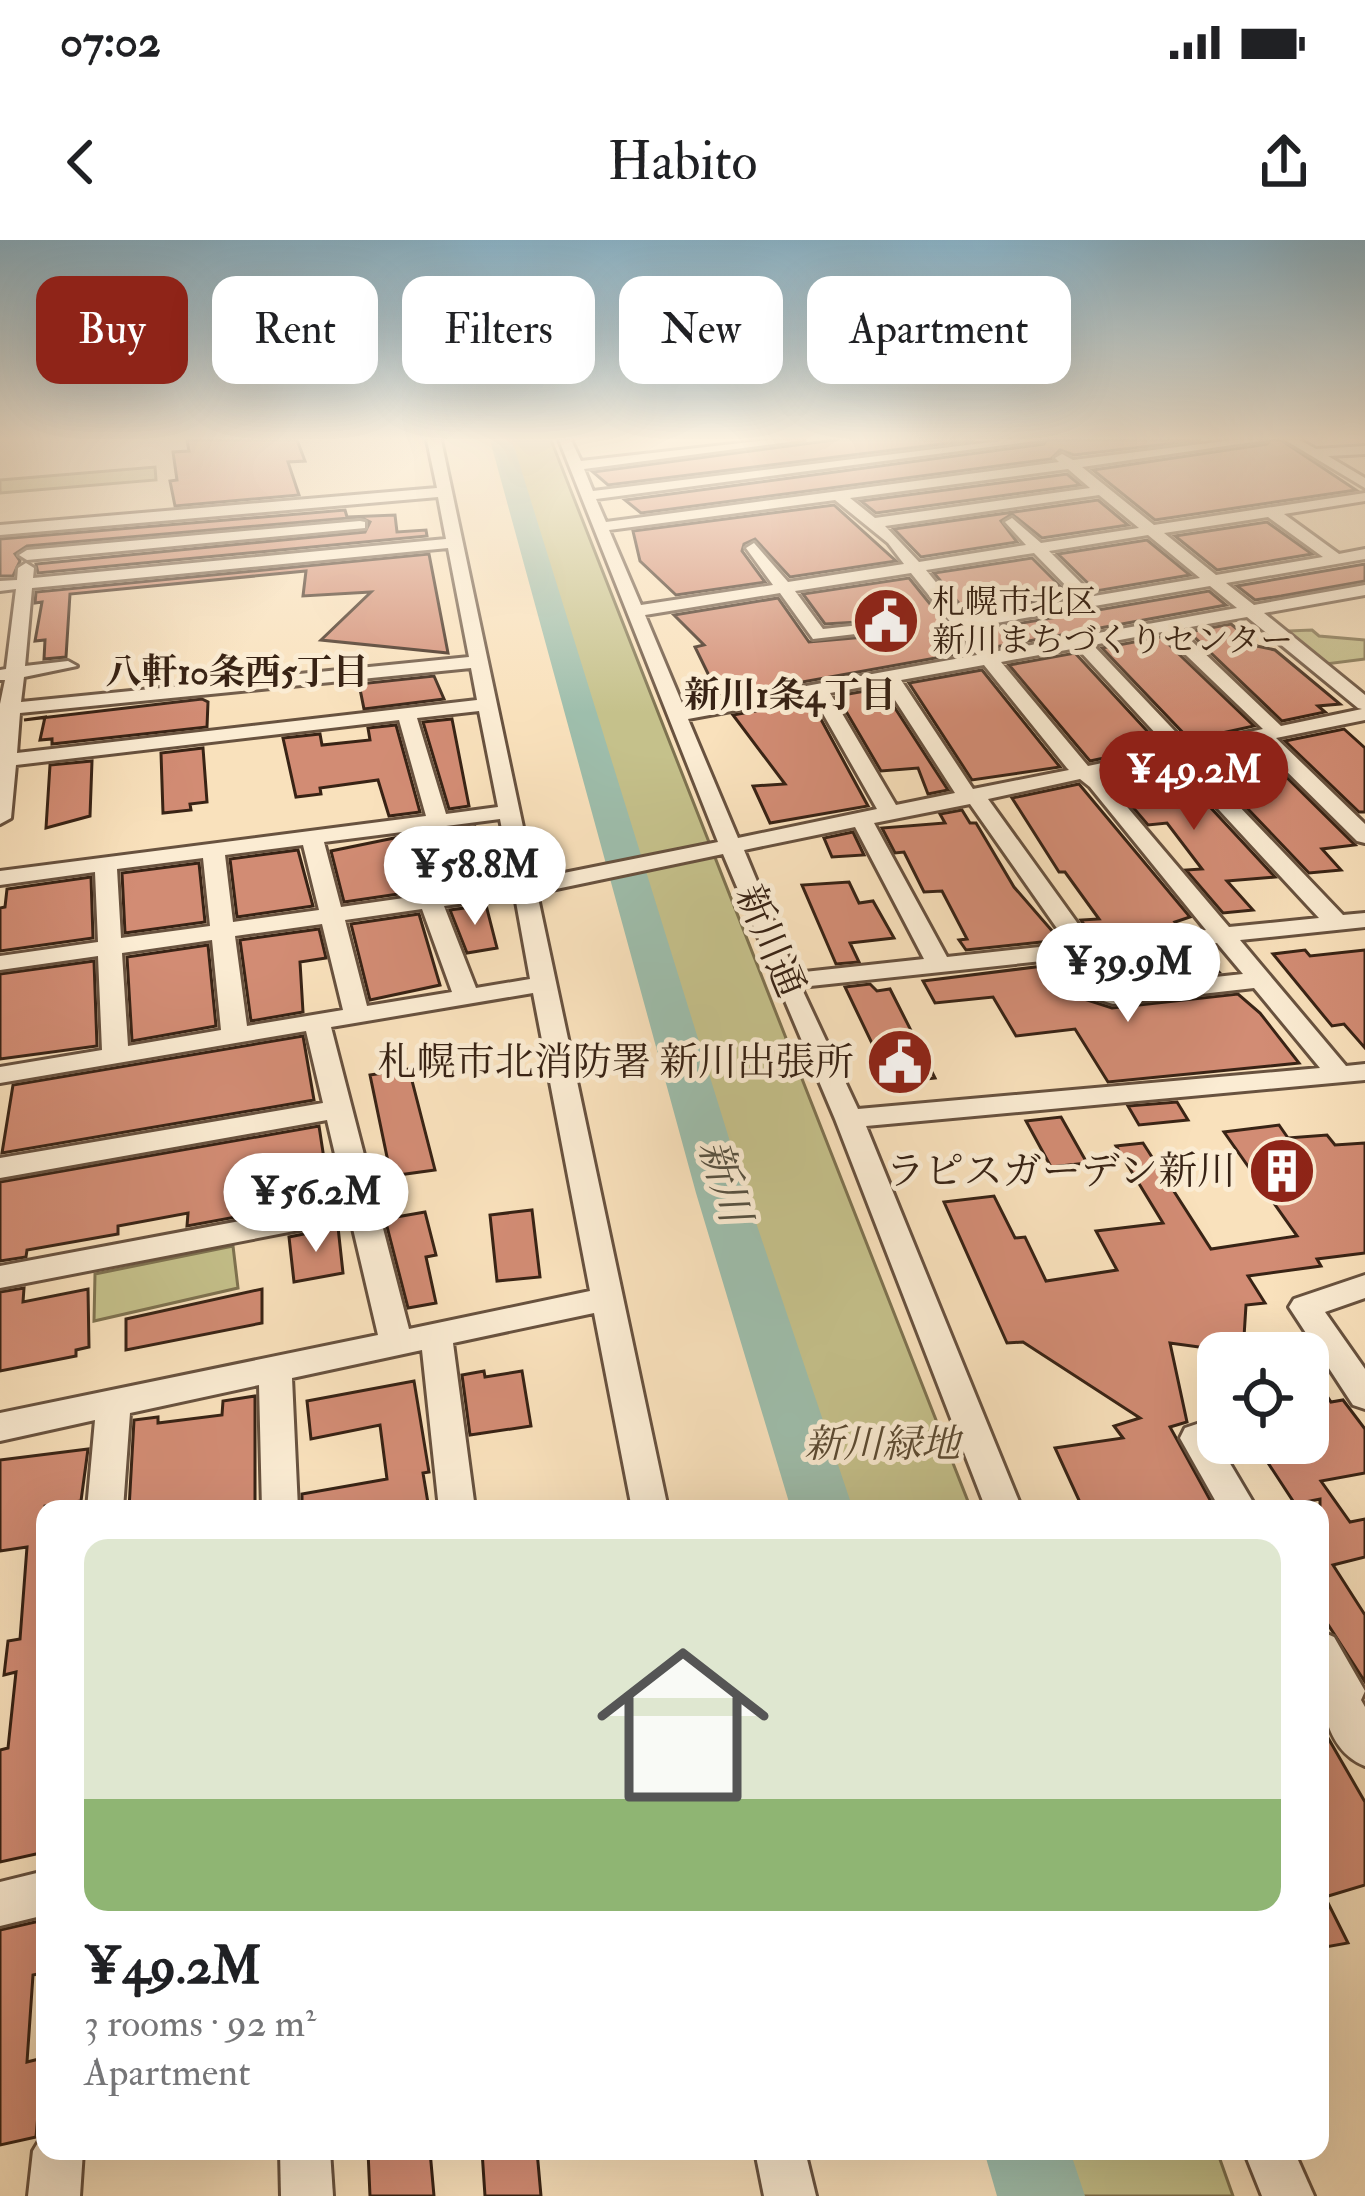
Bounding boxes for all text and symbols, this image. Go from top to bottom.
text: 07:02 [60,14,161,70]
text: Habito [607,128,758,196]
icon: back [48,129,114,195]
icon: share [1251,129,1317,195]
chip: Buy [36,276,188,384]
chip: Rent [212,276,378,384]
chip: Filters [402,276,595,384]
chip: New [619,276,783,384]
chip: Apartment [807,276,1071,384]
place label: 札幌市北区 新川まちづくりセンター [932,582,1293,661]
public building icon: 札幌市北区 新川まちづくりセンター [851,586,921,656]
district label: 八軒10条西5丁目 [106,650,368,695]
district label: 新川1条4丁目 [684,673,896,718]
pin: ¥49.2M [1096,731,1292,833]
text: ¥49.2M [1126,745,1262,794]
pin: ¥58.8M [377,826,573,928]
text: ¥58.8M [411,840,539,889]
street label: 新川通 [725,878,815,1004]
pin: ¥39.9M [1030,923,1226,1025]
text: ¥39.9M [1063,937,1193,986]
public building icon: 札幌市北消防署 新川出張所 [865,1027,935,1097]
place label: 札幌市北消防署 新川出張所 [378,1038,854,1087]
water label: 新川 [687,1133,762,1233]
building icon: ラピスガーデン新川 [1247,1136,1317,1206]
place label: ラピスガーデン新川 [886,1147,1236,1196]
pin: ¥56.2M [218,1153,414,1255]
text: ¥56.2M [250,1167,382,1216]
map controls [1197,1332,1329,1464]
button: locate [1197,1332,1329,1464]
park label: 新川緑地 [804,1420,964,1469]
icon: home [575,1617,791,1833]
text: ¥49.2M [84,1935,261,1999]
text: 3 rooms · 92 m² [84,1999,316,2048]
text: Apartment [84,2048,251,2097]

